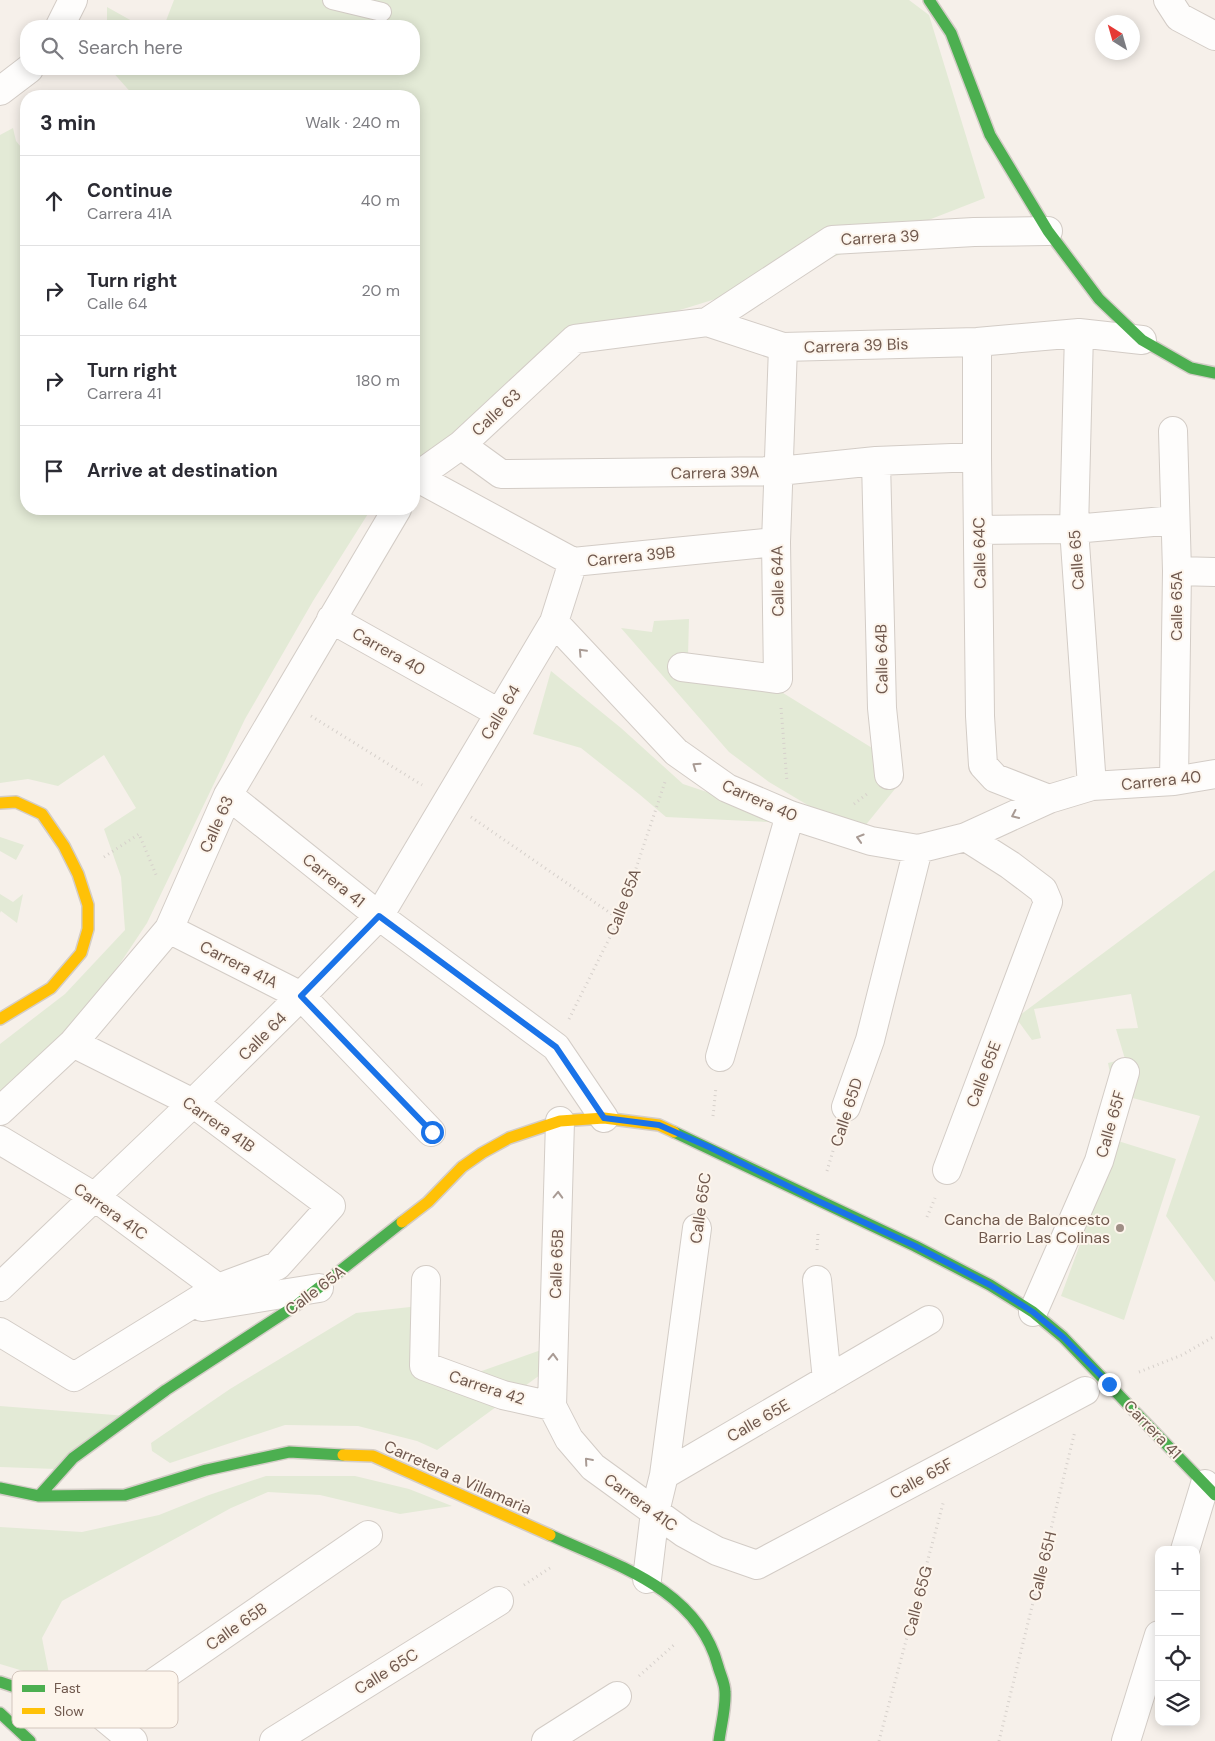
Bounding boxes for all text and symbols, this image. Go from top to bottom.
north arrow [1095,15,1140,60]
search box [20,20,420,75]
icon: search [38,34,66,62]
text: Search here [78,35,183,60]
text: 3 min [40,109,96,137]
text: Walk · 240 m [305,112,400,133]
text: Continue [87,178,173,203]
icon: ahead [40,187,68,215]
text: 40 m [361,190,400,211]
text: Carrera 41A [87,203,172,224]
street label: Carrera 39 [840,225,920,250]
text: Turn right [87,268,177,293]
icon: right [40,277,68,305]
text: 20 m [361,280,400,301]
text: Calle 64 [87,293,147,314]
street label: Carrera 39 Bis [803,333,909,358]
text: Turn right [87,358,177,383]
icon: right [40,367,68,395]
text: 180 m [356,370,400,391]
text: Carrera 41 [87,383,161,404]
street label: Calle 63 [467,384,526,441]
icon: arrive [40,457,68,485]
text: Arrive at destination [87,458,278,483]
street label: Carrera 39A [671,461,760,484]
street label: Calle 64C [968,517,991,589]
street label: Calle 65 [1064,529,1089,591]
street label: Carrera 39B [586,541,676,572]
street label: Calle 64A [766,545,789,617]
street label: Calle 65A [1166,571,1187,641]
street label: Carrera 40 [349,623,429,680]
street label: Calle 64B [870,624,893,694]
one-way arrow [579,648,588,657]
street label: Calle 64 [476,681,525,744]
one-way arrow [692,763,702,772]
street label: Carrera 40 [1120,766,1202,795]
street label: Carrera 40 [719,775,801,826]
street label: Calle 63 [195,792,238,856]
one-way arrow [1011,808,1020,819]
one-way arrow [857,833,865,843]
street label: Carrera 41 [298,849,369,912]
street label: Calle 65A [601,865,646,939]
street label: Carrera 41A [196,936,282,993]
street label: Calle 64 [234,1007,291,1065]
street label: Calle 65E [961,1038,1006,1110]
street label: Calle 65D [825,1075,867,1149]
street label: Calle 65F [1091,1088,1130,1160]
street label: Carrera 41B [178,1092,259,1157]
route start [421,1121,444,1144]
street label: Calle 65C [685,1171,716,1245]
street label: Carrera 41C [70,1178,152,1245]
one-way arrow [553,1191,563,1198]
place label: Cancha de Baloncesto Barrio Las Colinas [944,1209,1110,1248]
marker: Cancha de Baloncesto Barrio Las Colinas [1114,1222,1126,1234]
street label: Calle 65B [545,1229,568,1299]
street label: Calle 65A [281,1261,350,1320]
one-way arrow [548,1353,559,1361]
street label: Carrera 42 [446,1365,527,1410]
route end [1098,1373,1121,1396]
street label: Calle 65E [723,1394,793,1447]
street label: Carrera 41 [1119,1395,1186,1463]
street label: Carretera a Villamaria [381,1435,535,1519]
street label: Calle 65F [886,1453,957,1504]
one-way arrow [585,1458,594,1467]
street label: Carrera 41C [600,1469,682,1536]
street label: Calle 65H [1024,1529,1061,1603]
map controls [1155,1546,1200,1726]
button: + [1155,1546,1200,1591]
street label: Calle 65G [898,1564,937,1639]
button: − [1155,1591,1200,1636]
street label: Calle 65B [202,1598,271,1655]
button: locate [1155,1636,1200,1681]
street label: Calle 65C [350,1644,422,1699]
legend [12,1671,178,1728]
text: Fast [54,1679,81,1697]
button: layers [1155,1681,1200,1726]
text: Slow [54,1702,84,1720]

